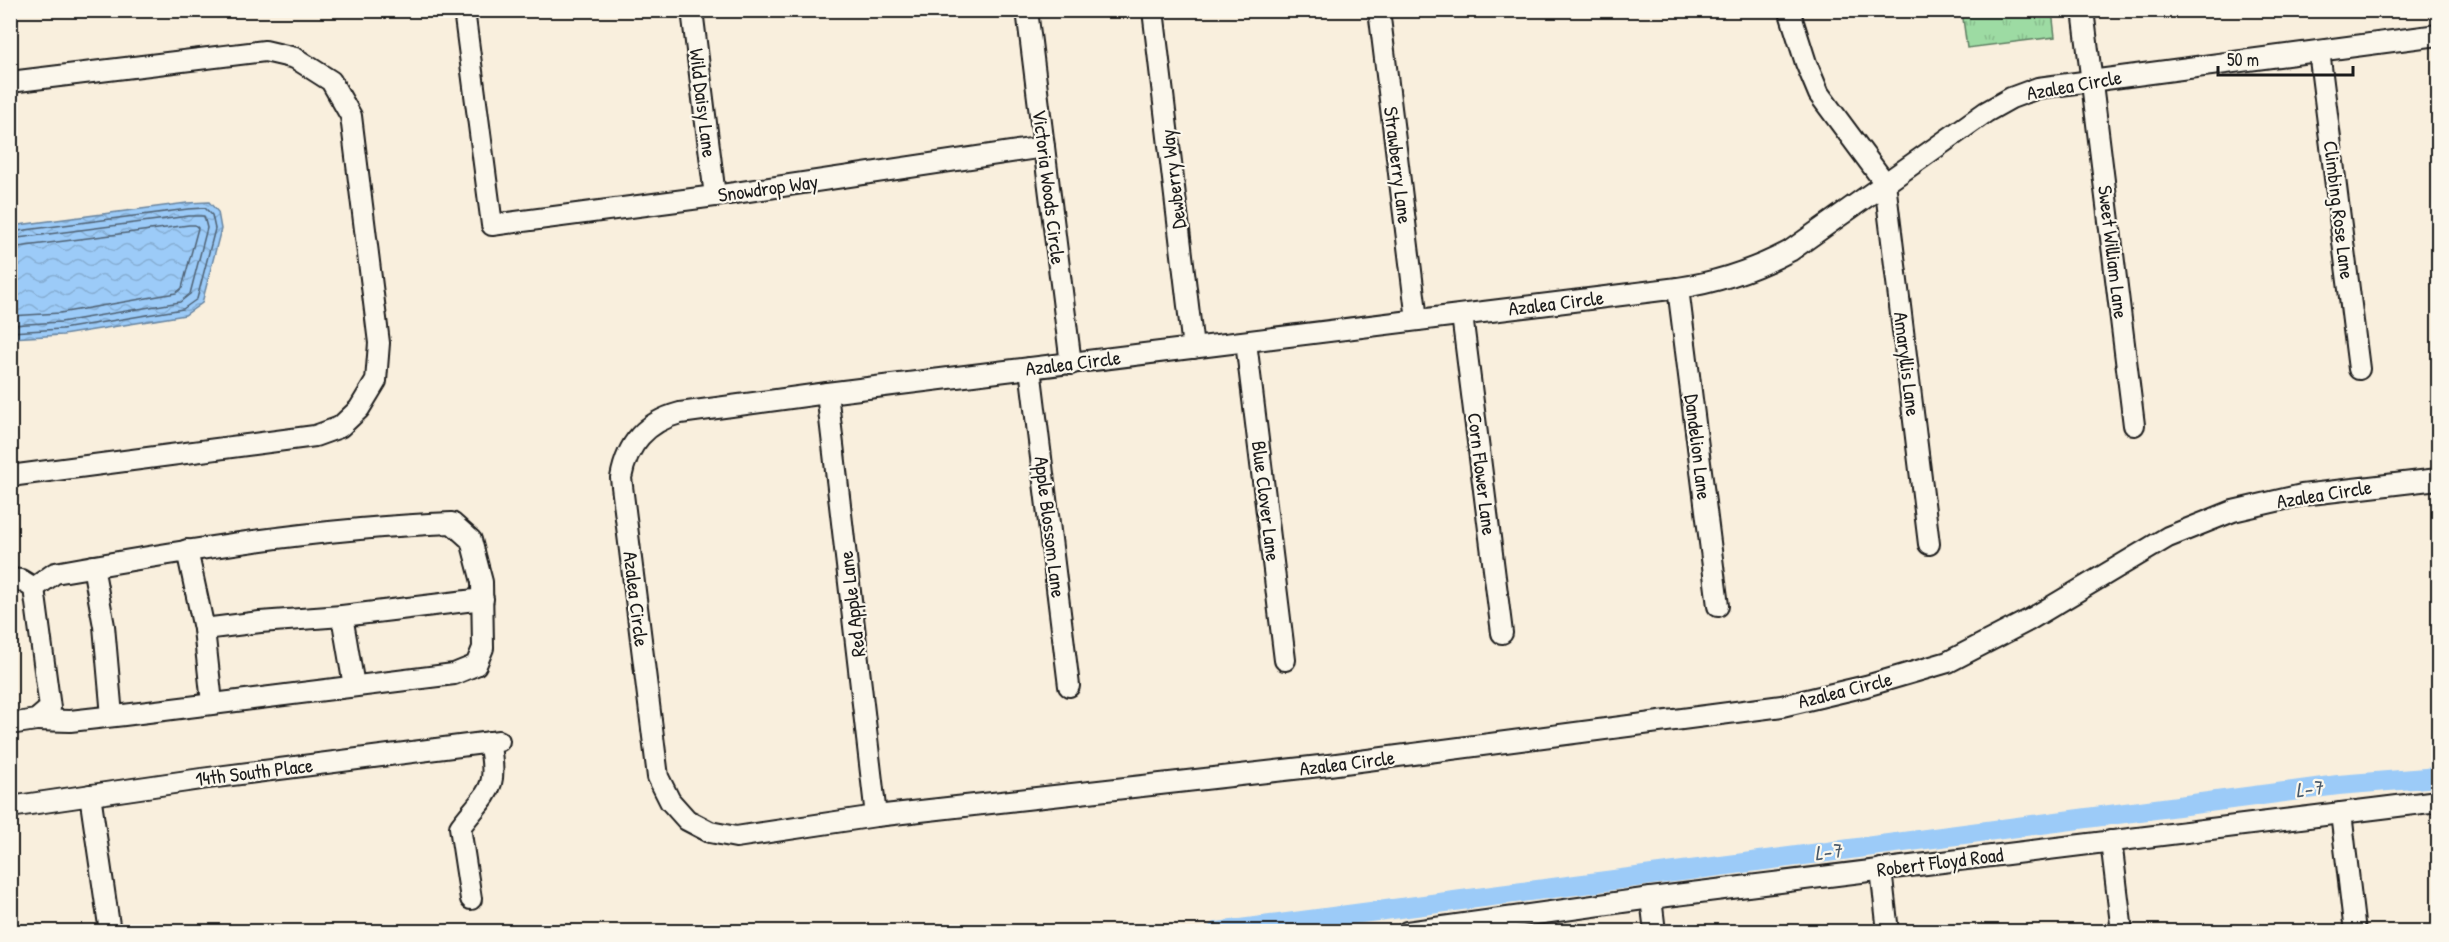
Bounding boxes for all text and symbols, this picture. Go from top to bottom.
scale bar [2218,39,2353,77]
street label: Wild Daisy Lane [683,47,724,159]
text: 50 m [2227,47,2259,72]
street label: Azalea Circle [2024,63,2124,106]
street label: Strawberry Lane [1378,105,1419,225]
street label: Victoria Woods Circle [1027,108,1072,266]
street label: Dewberry Way [1153,128,1192,230]
street label: Climbing Rose Lane [2318,139,2361,281]
street label: Snowdrop Way [716,167,820,208]
street label: Sweet William Lane [2092,184,2135,320]
street label: Azalea Circle [1507,283,1605,322]
street label: Amaryllis Lane [1888,310,1927,418]
street label: Azalea Circle [1024,343,1122,382]
street label: Dandelion Lane [1679,393,1718,501]
street label: Corn Flower Lane [1462,411,1503,537]
street label: Blue Clover Lane [1246,439,1287,563]
street label: Apple Blossom Lane [1028,455,1073,599]
street label: Azalea Circle [2274,473,2374,514]
street label: Azalea Circle [617,550,656,648]
street label: Red Apple Lane [832,550,871,659]
street label: Azalea Circle [1795,665,1895,714]
street label: Azalea Circle [1298,743,1396,782]
street label: 14th South Place [194,751,314,792]
water label: L-7 [2294,772,2326,805]
water label: L-7 [1813,835,1845,868]
street label: Robert Floyd Road [1875,840,2005,883]

